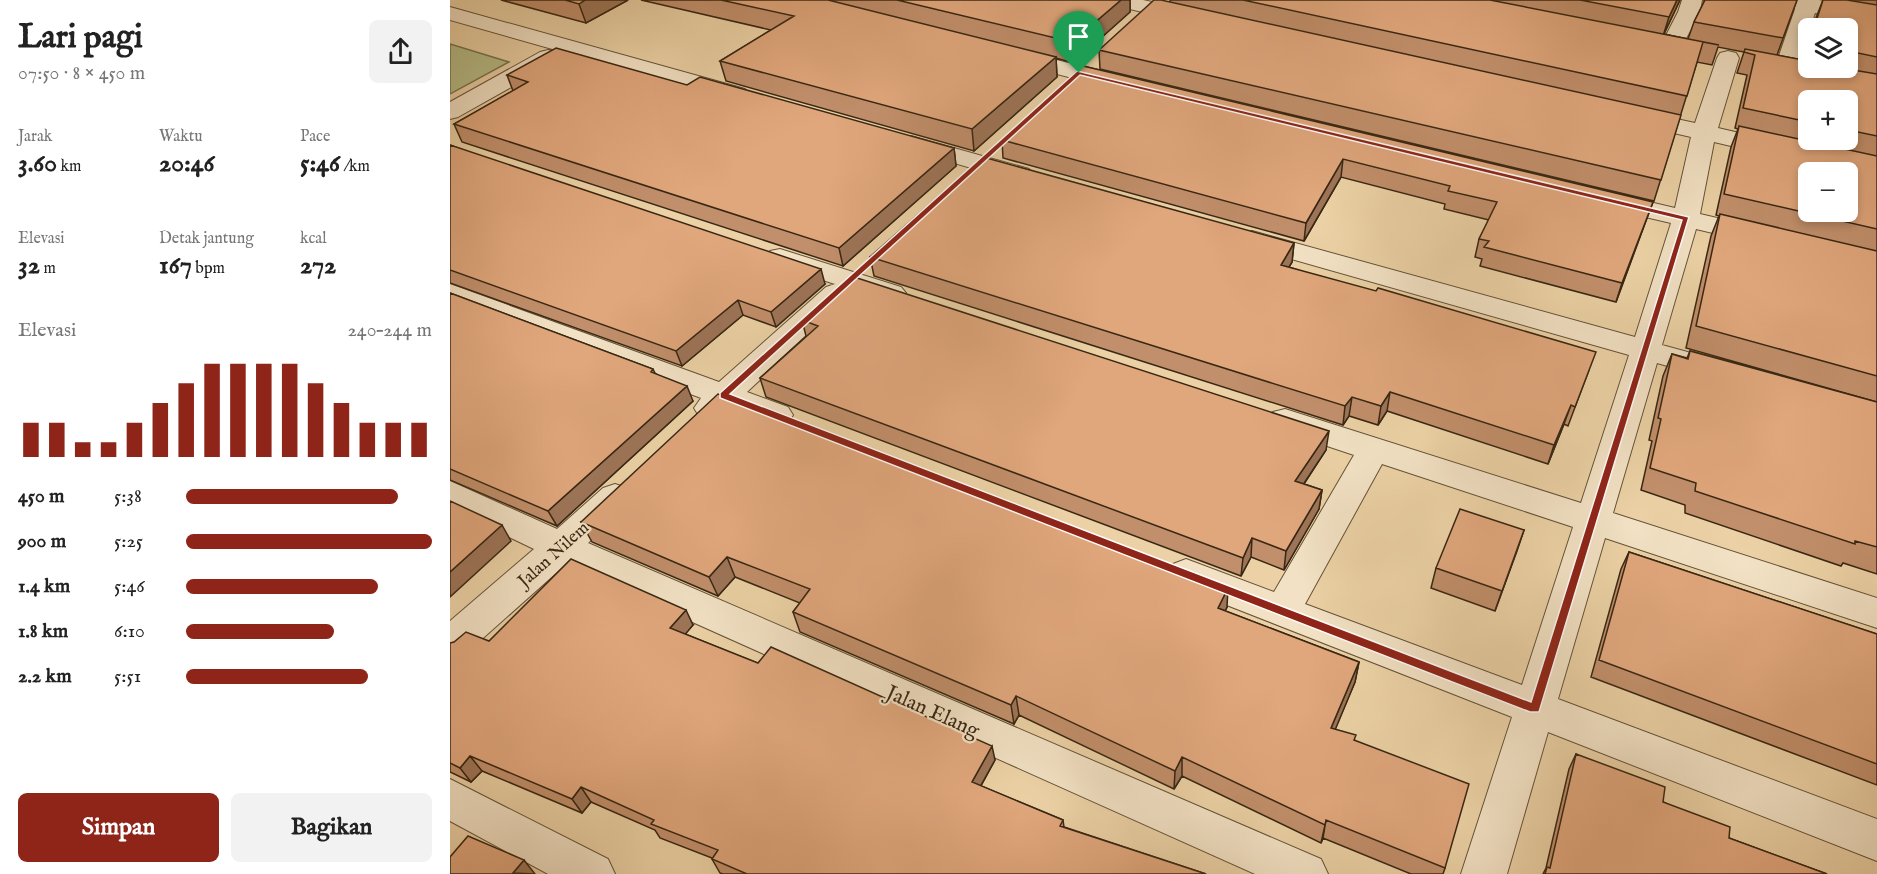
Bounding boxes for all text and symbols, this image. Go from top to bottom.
pin [1053,11,1104,73]
text: Lari pagi [18,17,143,59]
map controls [1798,18,1858,222]
button: layers [1798,18,1858,78]
button: share [369,20,432,83]
icon: arrive [1062,20,1095,53]
text: 07:50 · 8 × 450 m [18,61,145,86]
button: + [1798,90,1858,150]
text: Jarak [18,127,52,147]
text: Waktu [159,127,203,147]
text: Pace [300,127,330,147]
text: 3.60 [18,147,57,180]
text: 20:46 [159,147,215,180]
text: 5:46 [300,147,340,180]
text: km [57,157,81,177]
text: /km [340,157,370,177]
button: − [1798,162,1858,222]
text: Elevasi [18,229,65,249]
text: Detak jantung [159,229,254,249]
text: kcal [300,229,327,249]
text: 32 [18,249,40,282]
text: 167 [159,249,192,282]
text: 272 [300,249,336,282]
text: m [40,259,56,279]
text: bpm [192,259,225,279]
text: Elevasi [18,318,76,343]
text: 240–244 m [347,318,432,343]
text: 450 m [18,484,65,509]
text: 5:38 [114,484,142,509]
street label: Jalan Nilem [512,517,595,594]
text: 900 m [18,529,66,554]
text: 5:25 [114,529,143,554]
text: 1.4 km [18,574,70,599]
text: 5:46 [114,574,145,599]
text: 1.8 km [18,619,68,644]
text: 6:10 [114,619,145,644]
text: 2.2 km [18,664,72,689]
text: 5:51 [114,664,141,689]
street label: Jalan Elang [880,679,984,745]
button: Simpan [18,793,219,862]
button: Bagikan [231,793,432,862]

